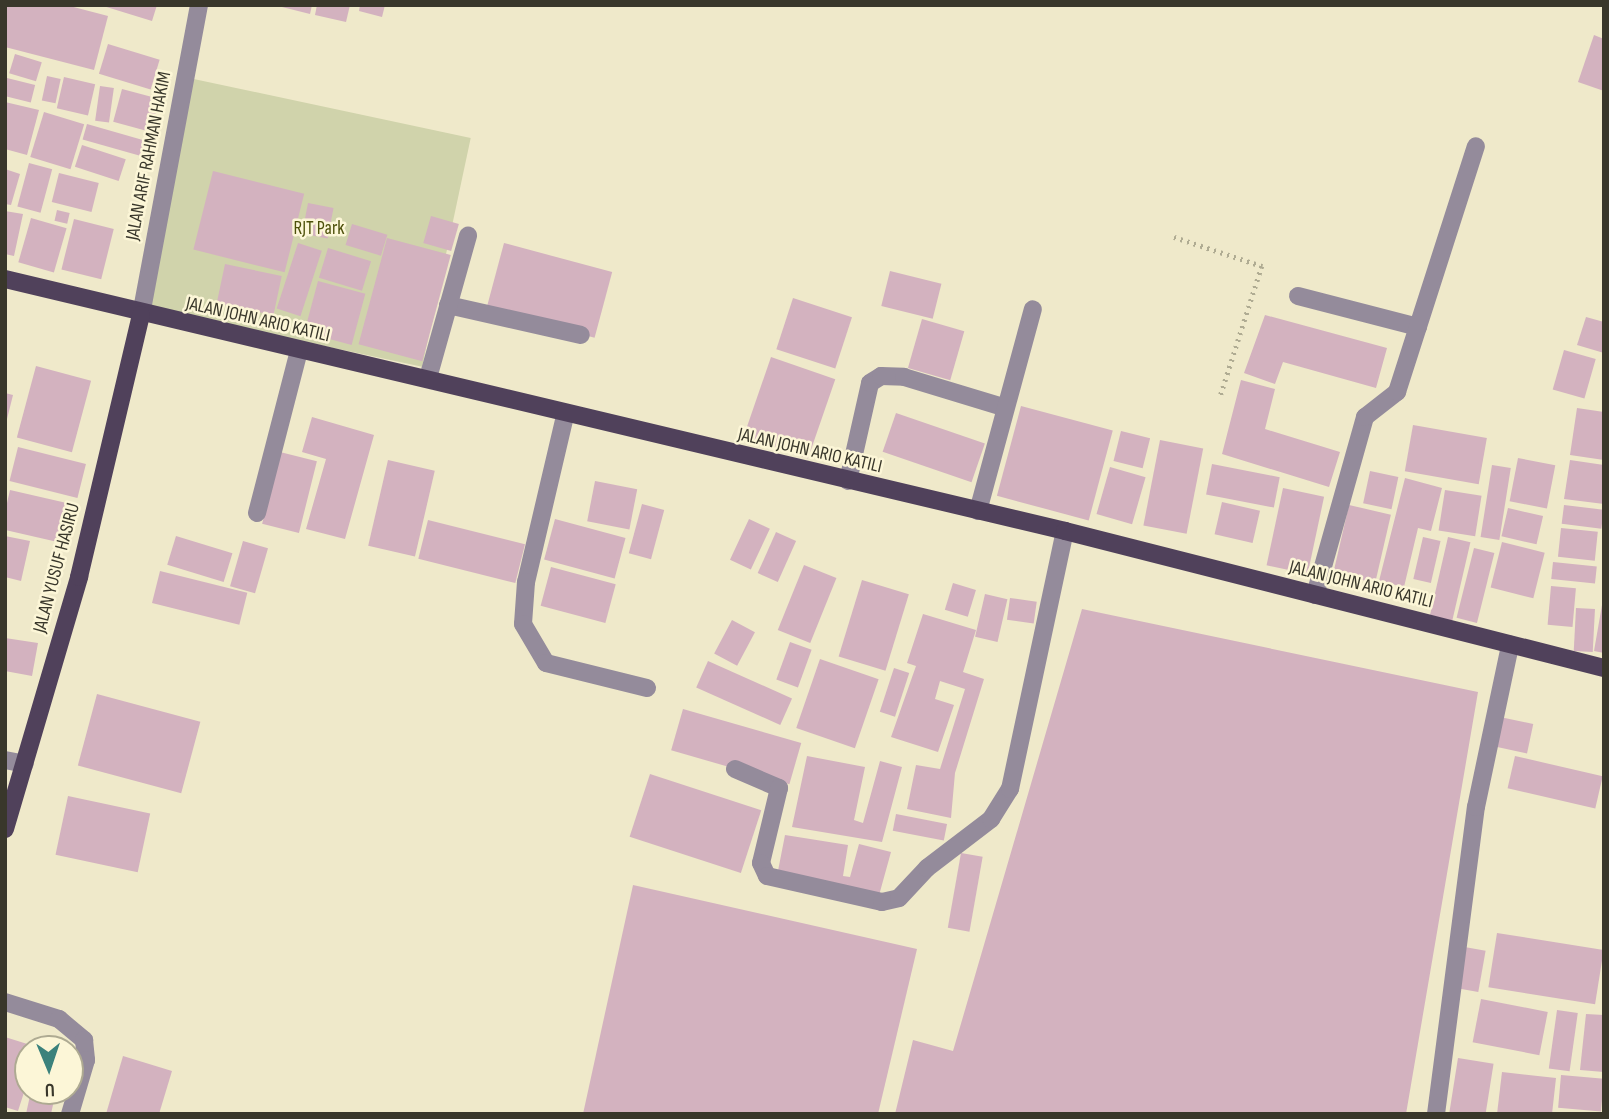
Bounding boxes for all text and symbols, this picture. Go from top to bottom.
street label: JALAN ARIF RAHMAN HAKIM [121,70,177,242]
park label: RJT Park [293,218,345,240]
street label: JALAN JOHN ARIO KATILI [184,292,332,348]
street label: JALAN JOHN ARIO KATILI [736,423,884,479]
street label: JALAN YUSUF HASIRU [29,501,85,635]
street label: JALAN JOHN ARIO KATILI [1287,556,1435,614]
north arrow [14,1035,84,1105]
text: U [44,1078,55,1101]

